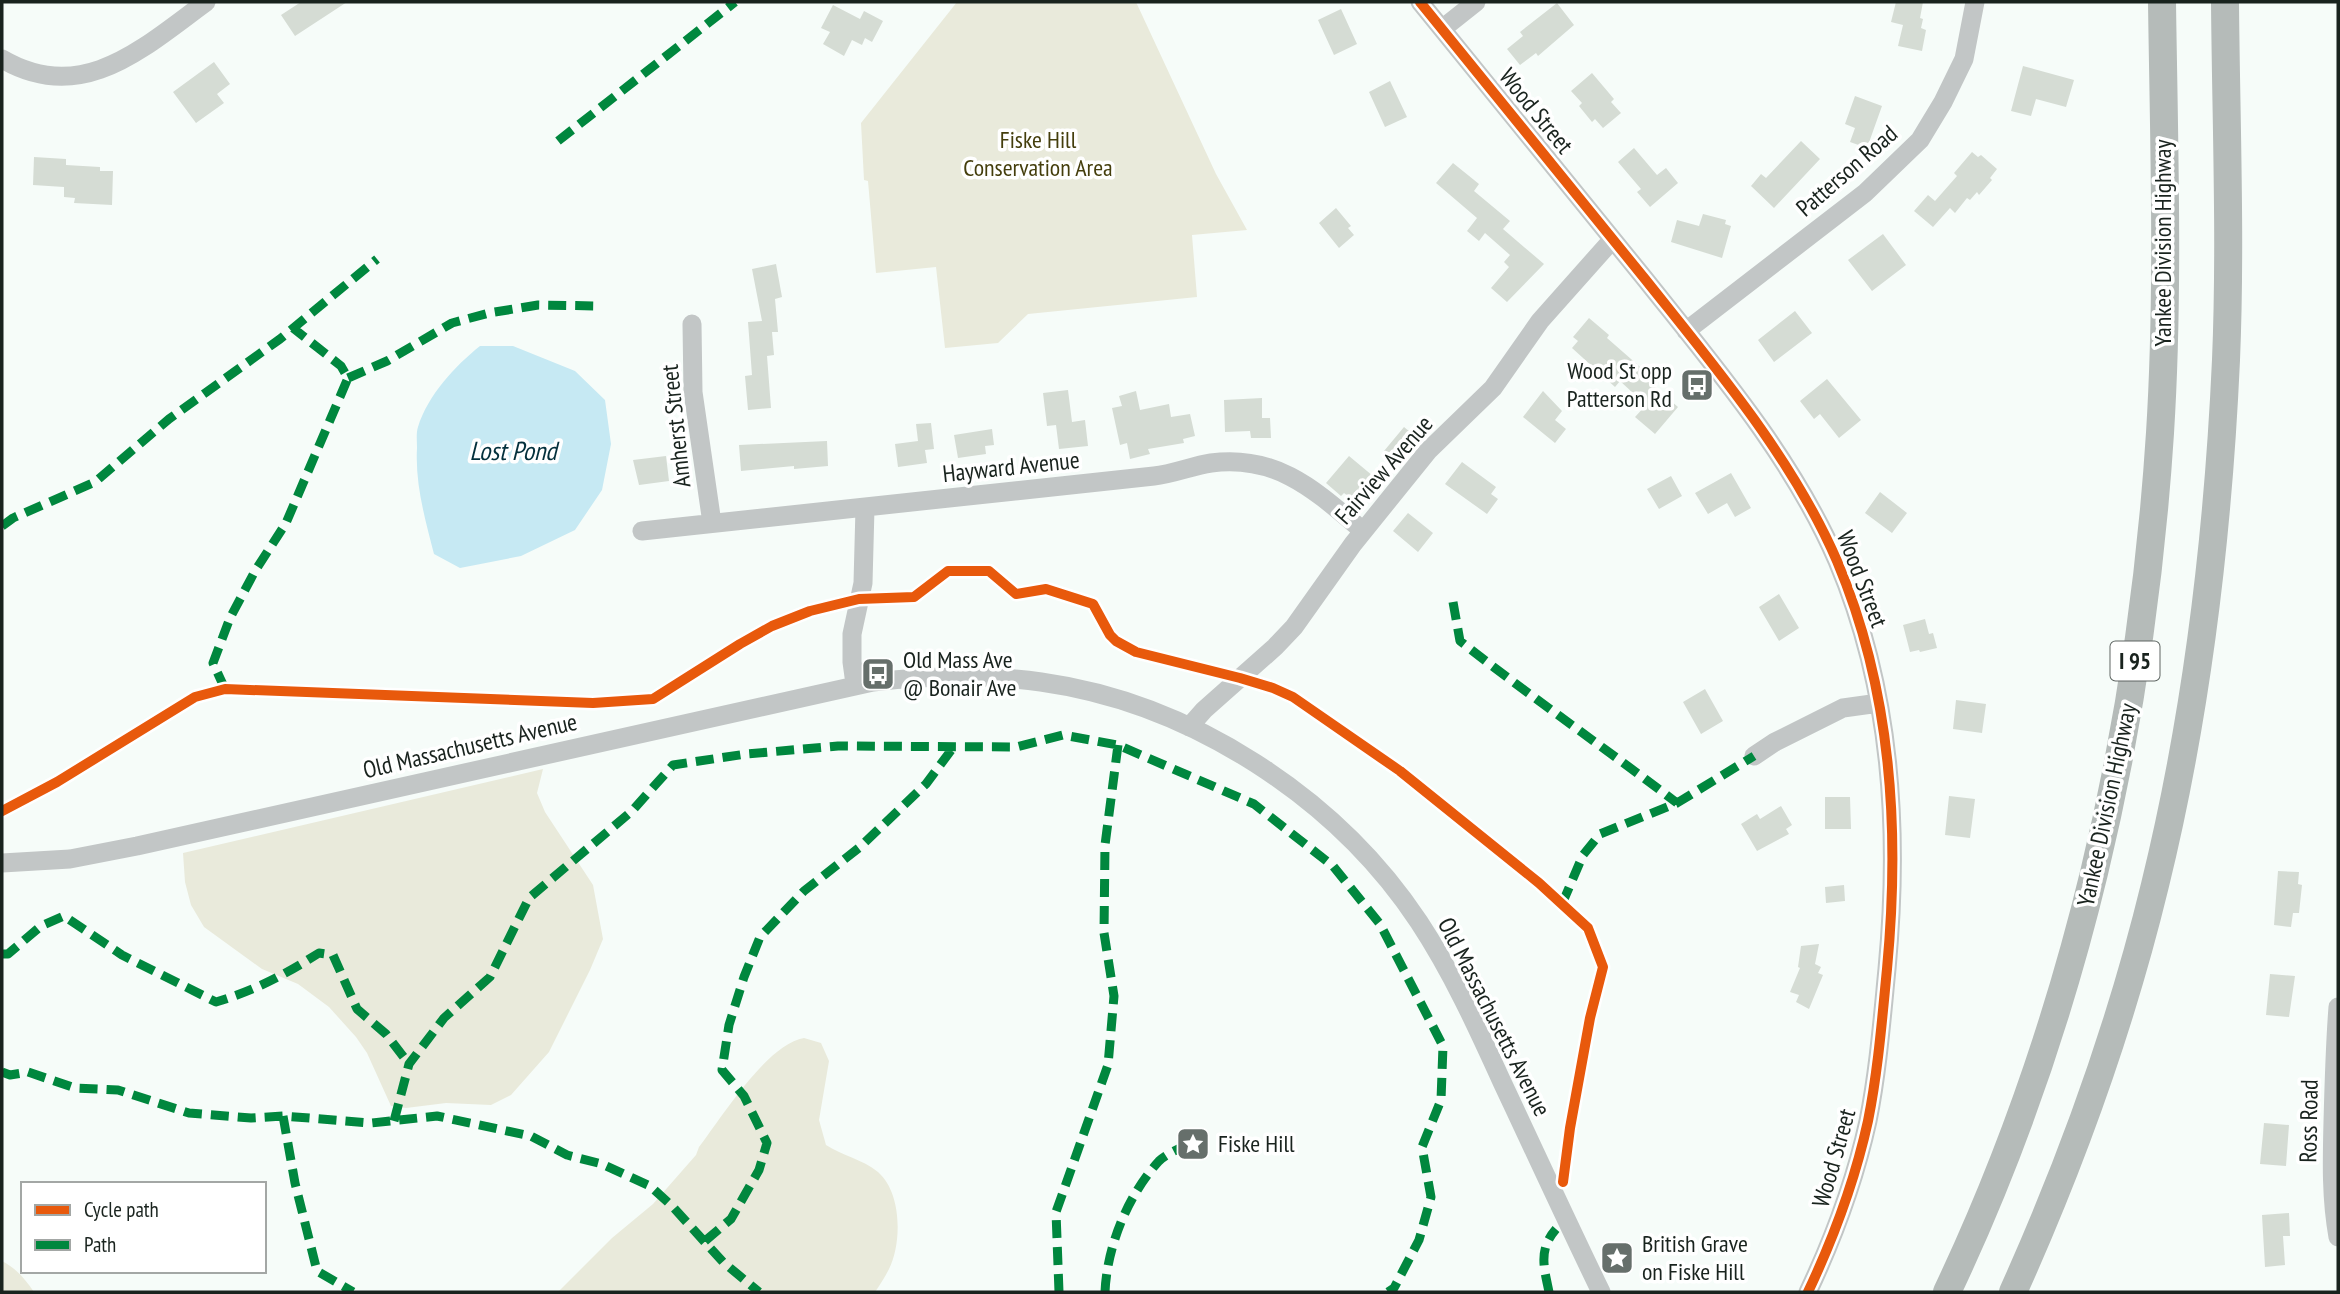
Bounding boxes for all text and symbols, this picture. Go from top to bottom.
street label: Wood Street [1493,62,1581,160]
street label: Patterson Road [1790,118,1904,223]
park label: Fiske Hill Conservation Area [963,124,1113,183]
street label: Yankee Division Highway [2147,140,2178,346]
place label: Wood St opp Patterson Rd [1567,355,1672,414]
street label: Amherst Street [654,363,697,489]
bus stop icon: Wood St opp Patterson Rd [1678,366,1716,404]
street label: Fairview Avenue [1328,409,1439,531]
water label: Lost Pond [469,434,560,467]
street label: Hayward Avenue [941,444,1081,489]
street label: Wood Street [1830,526,1895,632]
road number: I 95 [2110,642,2160,680]
place label: Old Mass Ave @ Bonair Ave [903,644,1017,703]
bus stop icon: Old Mass Ave @ Bonair Ave [859,655,897,693]
street label: Yankee Division Highway [2070,700,2143,909]
street label: Old Massachusetts Avenue [360,706,580,785]
street label: Old Massachusetts Avenue [1431,912,1558,1121]
street label: Ross Road [2292,1079,2325,1163]
street label: Wood Street [1805,1105,1862,1211]
place icon: Fiske Hill [1174,1125,1212,1163]
place label: Fiske Hill [1218,1128,1295,1159]
legend [21,1182,266,1273]
text: Cycle path [84,1196,159,1223]
place label: British Grave on Fiske Hill [1642,1228,1748,1287]
text: Path [84,1231,116,1258]
place icon: British Grave on Fiske Hill [1598,1239,1636,1277]

